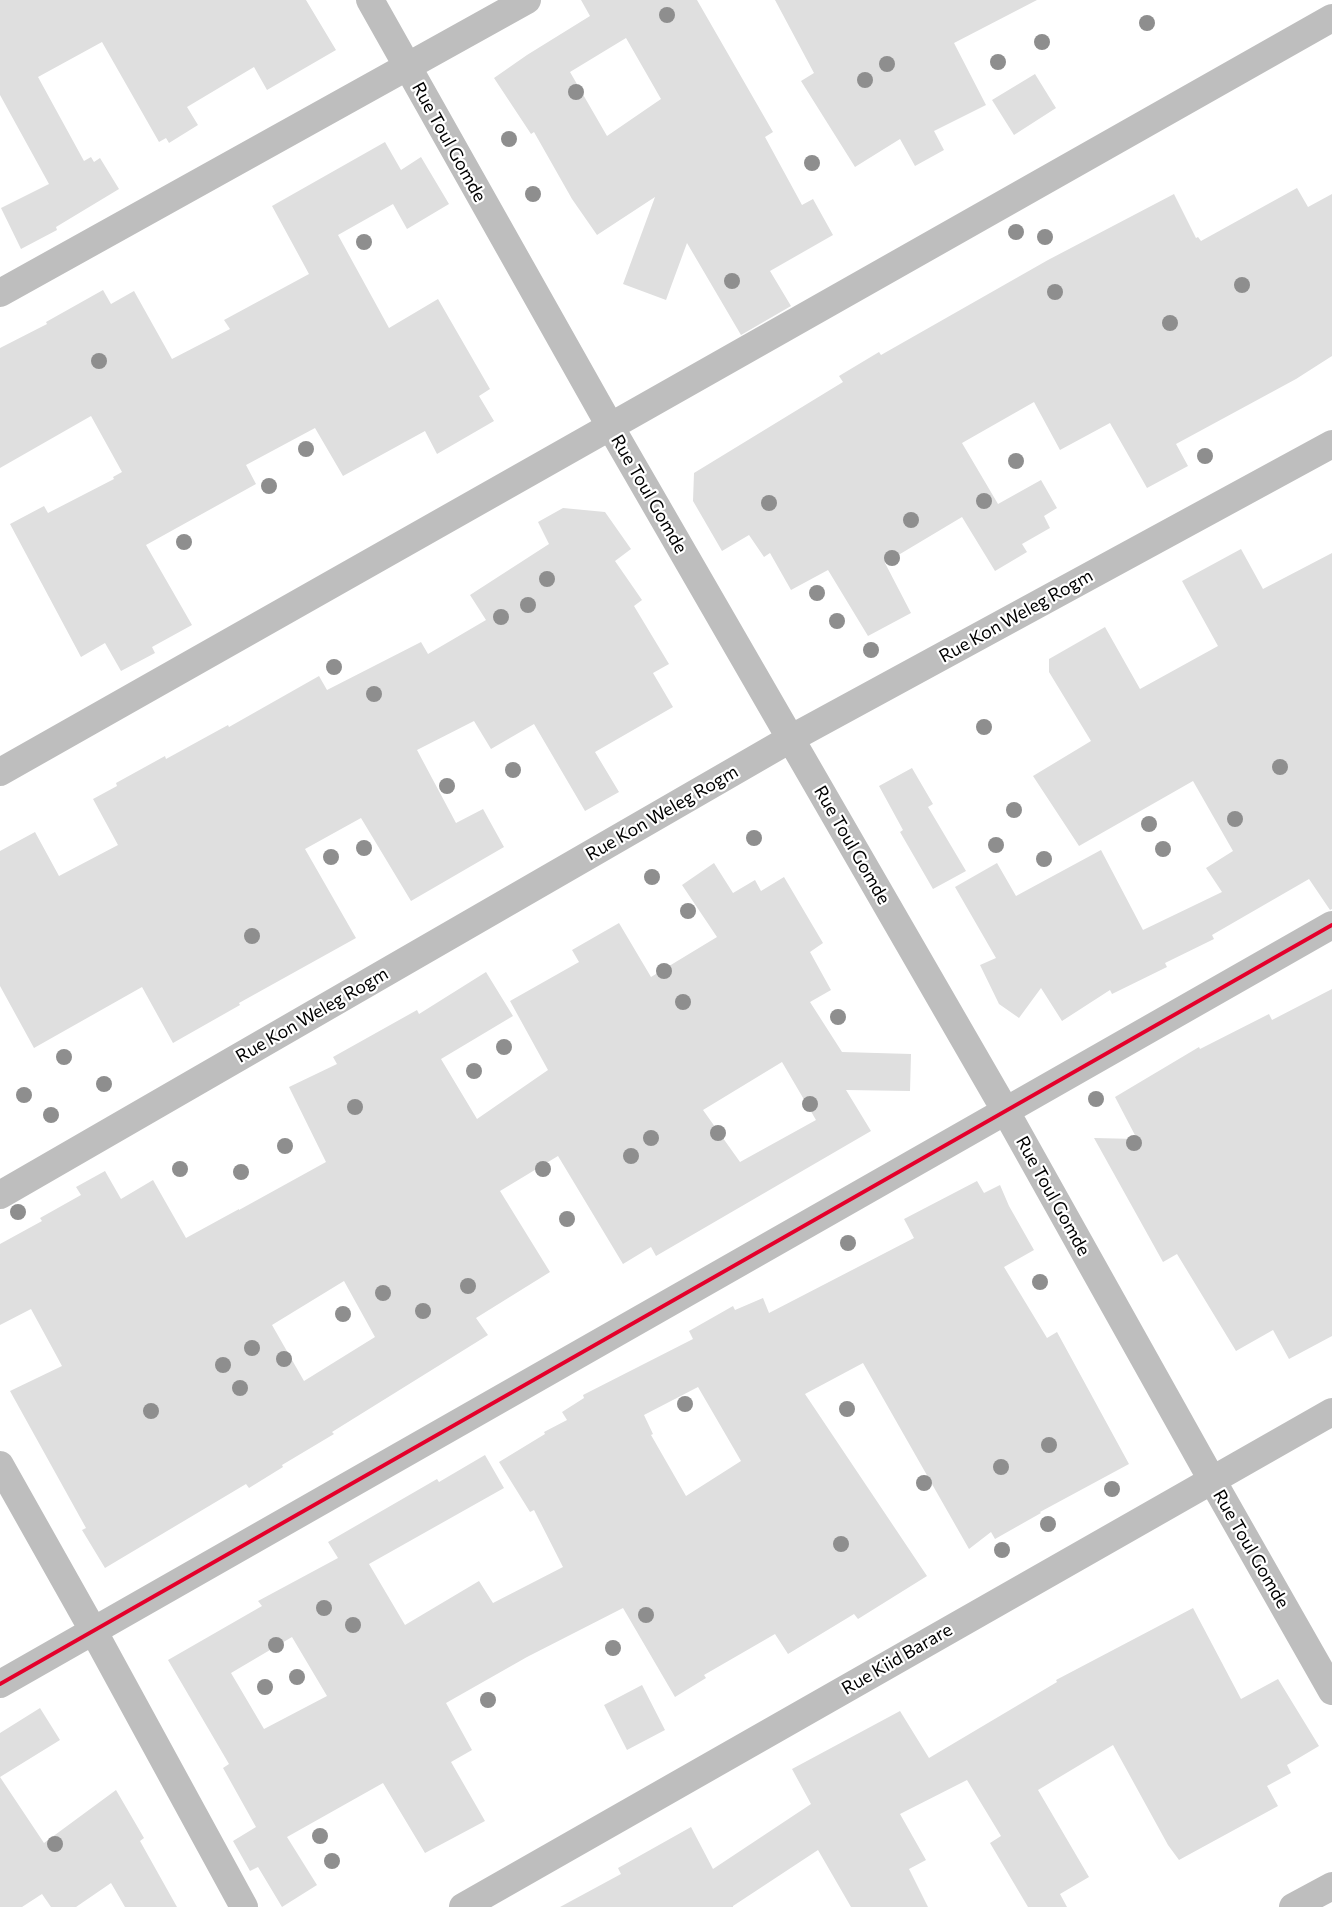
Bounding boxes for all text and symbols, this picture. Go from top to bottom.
street label: Rue Toul Gomde [407,78,491,206]
street label: Rue Toul Gomde [606,431,692,557]
street label: Rue Kon Weleg Rogm [935,565,1097,667]
street label: Rue Kon Weleg Rogm [582,761,742,865]
street label: Rue Toul Gomde [809,782,895,908]
street label: Rue Kon Weleg Rogm [232,963,392,1067]
street label: Rue Toul Gomde [1011,1132,1095,1260]
street label: Rue Toul Gomde [1208,1486,1294,1612]
street label: Rue Kiid Barare [838,1619,956,1699]

